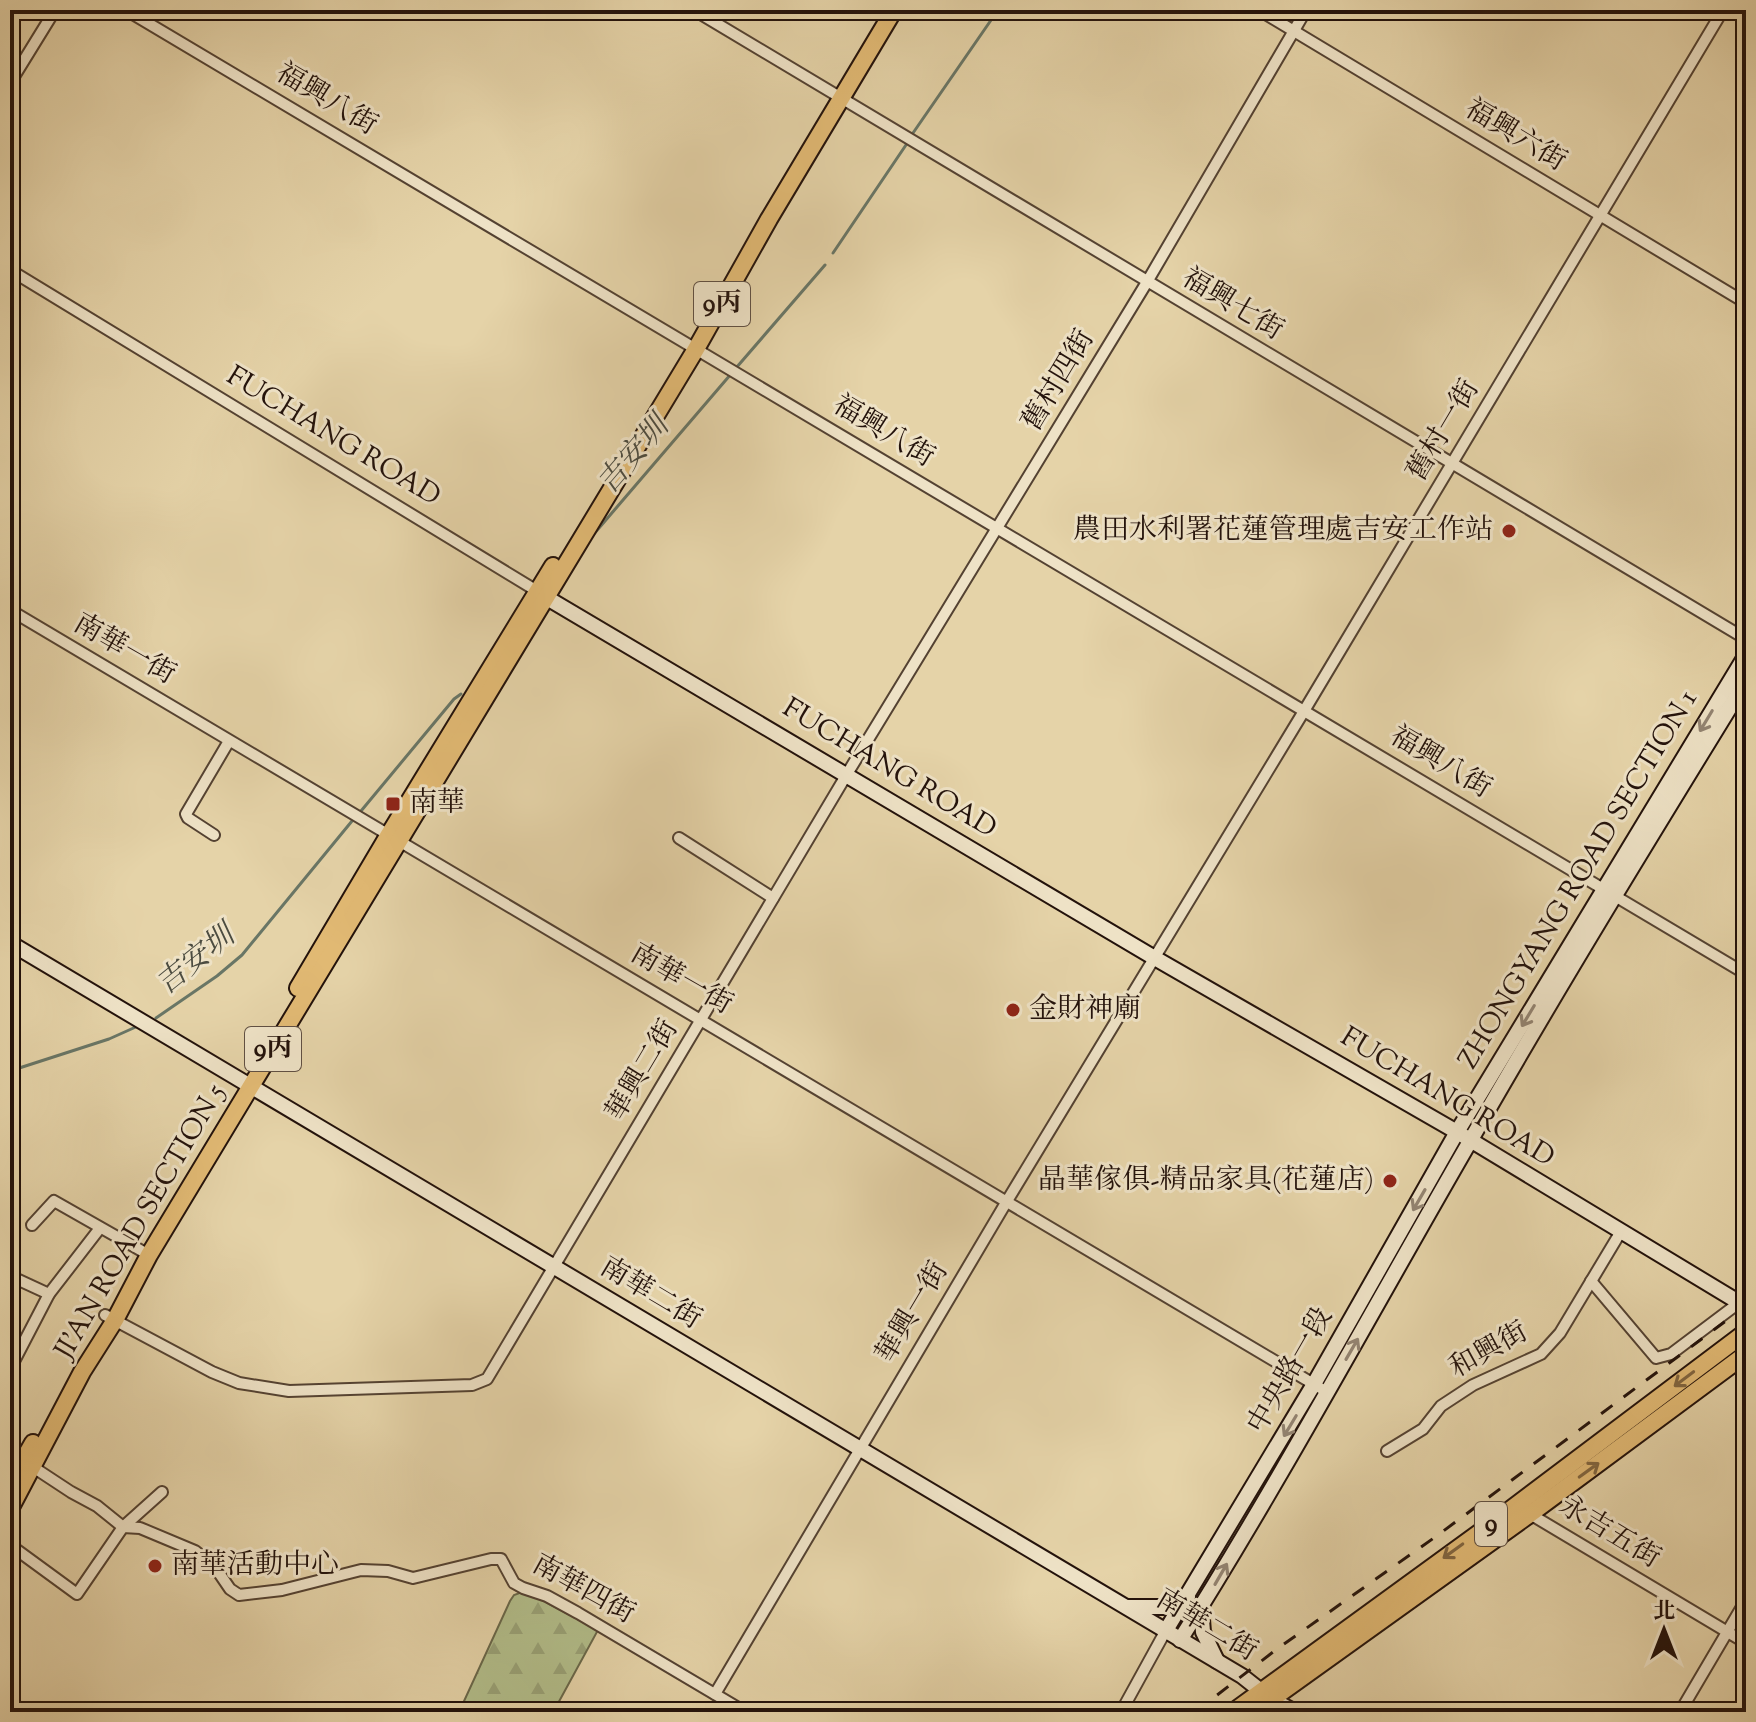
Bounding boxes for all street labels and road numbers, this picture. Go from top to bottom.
street label: 福興八街 [268,54,384,146]
street label: 福興六街 [1457,90,1573,182]
street label: 福興七街 [1174,259,1290,351]
road number: 9丙 [694,282,750,326]
street label: 舊村四街 [1013,323,1105,439]
street label: FUCHANG ROAD [218,357,448,517]
street label: 舊村一街 [1398,373,1490,489]
street label: 福興八街 [825,386,941,478]
street label: 南華一街 [65,605,183,695]
street label: ZHONGYANG ROAD SECTION 1 [1450,683,1708,1077]
street label: FUCHANG ROAD [774,689,1004,849]
street label: 福興八街 [1382,717,1498,809]
street label: 南華一街 [622,935,740,1025]
street label: 華興二街 [597,1013,689,1129]
street label: FUCHANG ROAD [1332,1018,1562,1178]
road number: 9丙 [245,1027,301,1071]
street label: JI’AN ROAD SECTION 5 [45,1077,236,1369]
street label: 南華二街 [592,1248,708,1340]
street label: 華興一街 [867,1255,959,1371]
street label: 中央路一段 [1239,1300,1343,1442]
street label: 和興街 [1443,1313,1535,1389]
street label: 永吉五街 [1551,1487,1667,1579]
road number: 9 [1475,1502,1507,1546]
street label: 南華四街 [524,1545,642,1635]
street label: 南華二街 [1148,1580,1264,1672]

